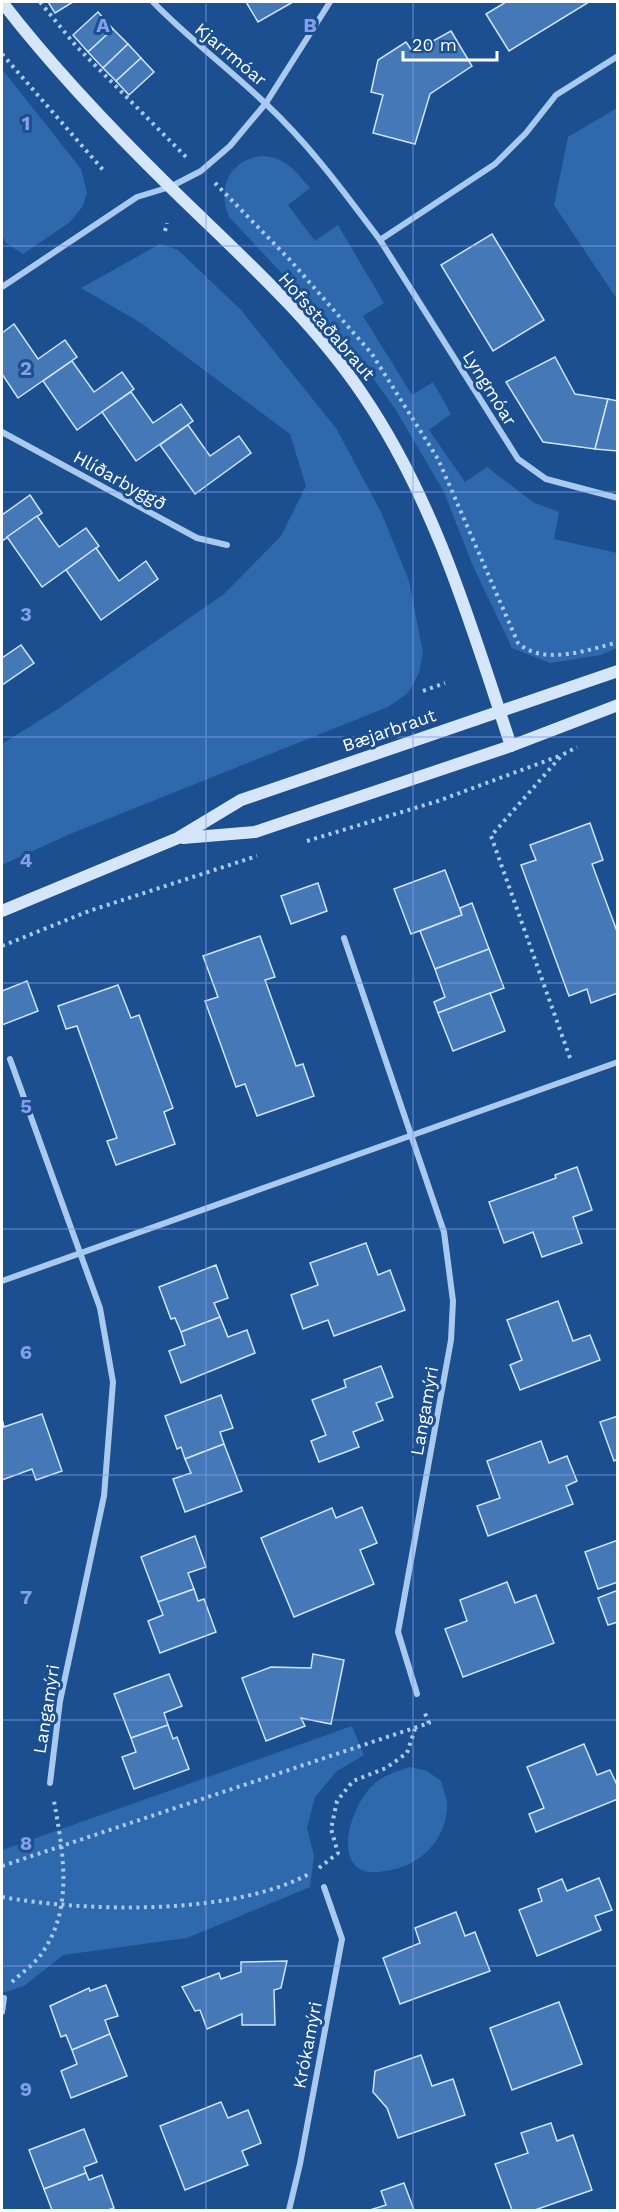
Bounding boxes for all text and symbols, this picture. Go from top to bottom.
text: A [96,13,110,37]
text: B [303,13,317,37]
street label: Kjarrmóar [191,18,271,90]
scale bar [403,24,498,62]
text: 20 m [412,34,457,55]
text: 1 [22,111,30,135]
street label: Hofsstaðabraut [275,268,380,384]
street label: Lyngmóar [459,347,521,429]
text: 2 [20,356,32,380]
street label: Hlíðarbyggð [70,446,170,514]
text: 3 [20,602,32,626]
street label: Bæjarbraut [340,704,439,756]
text: 4 [20,848,33,872]
text: 5 [20,1094,32,1118]
text: 6 [20,1340,32,1364]
street label: Langamýri [406,1365,442,1457]
text: 7 [20,1585,32,1609]
street label: Langamýri [29,1663,63,1755]
text: 8 [20,1831,32,1855]
street label: Krókamýri [288,2000,326,2090]
text: 9 [20,2077,32,2101]

